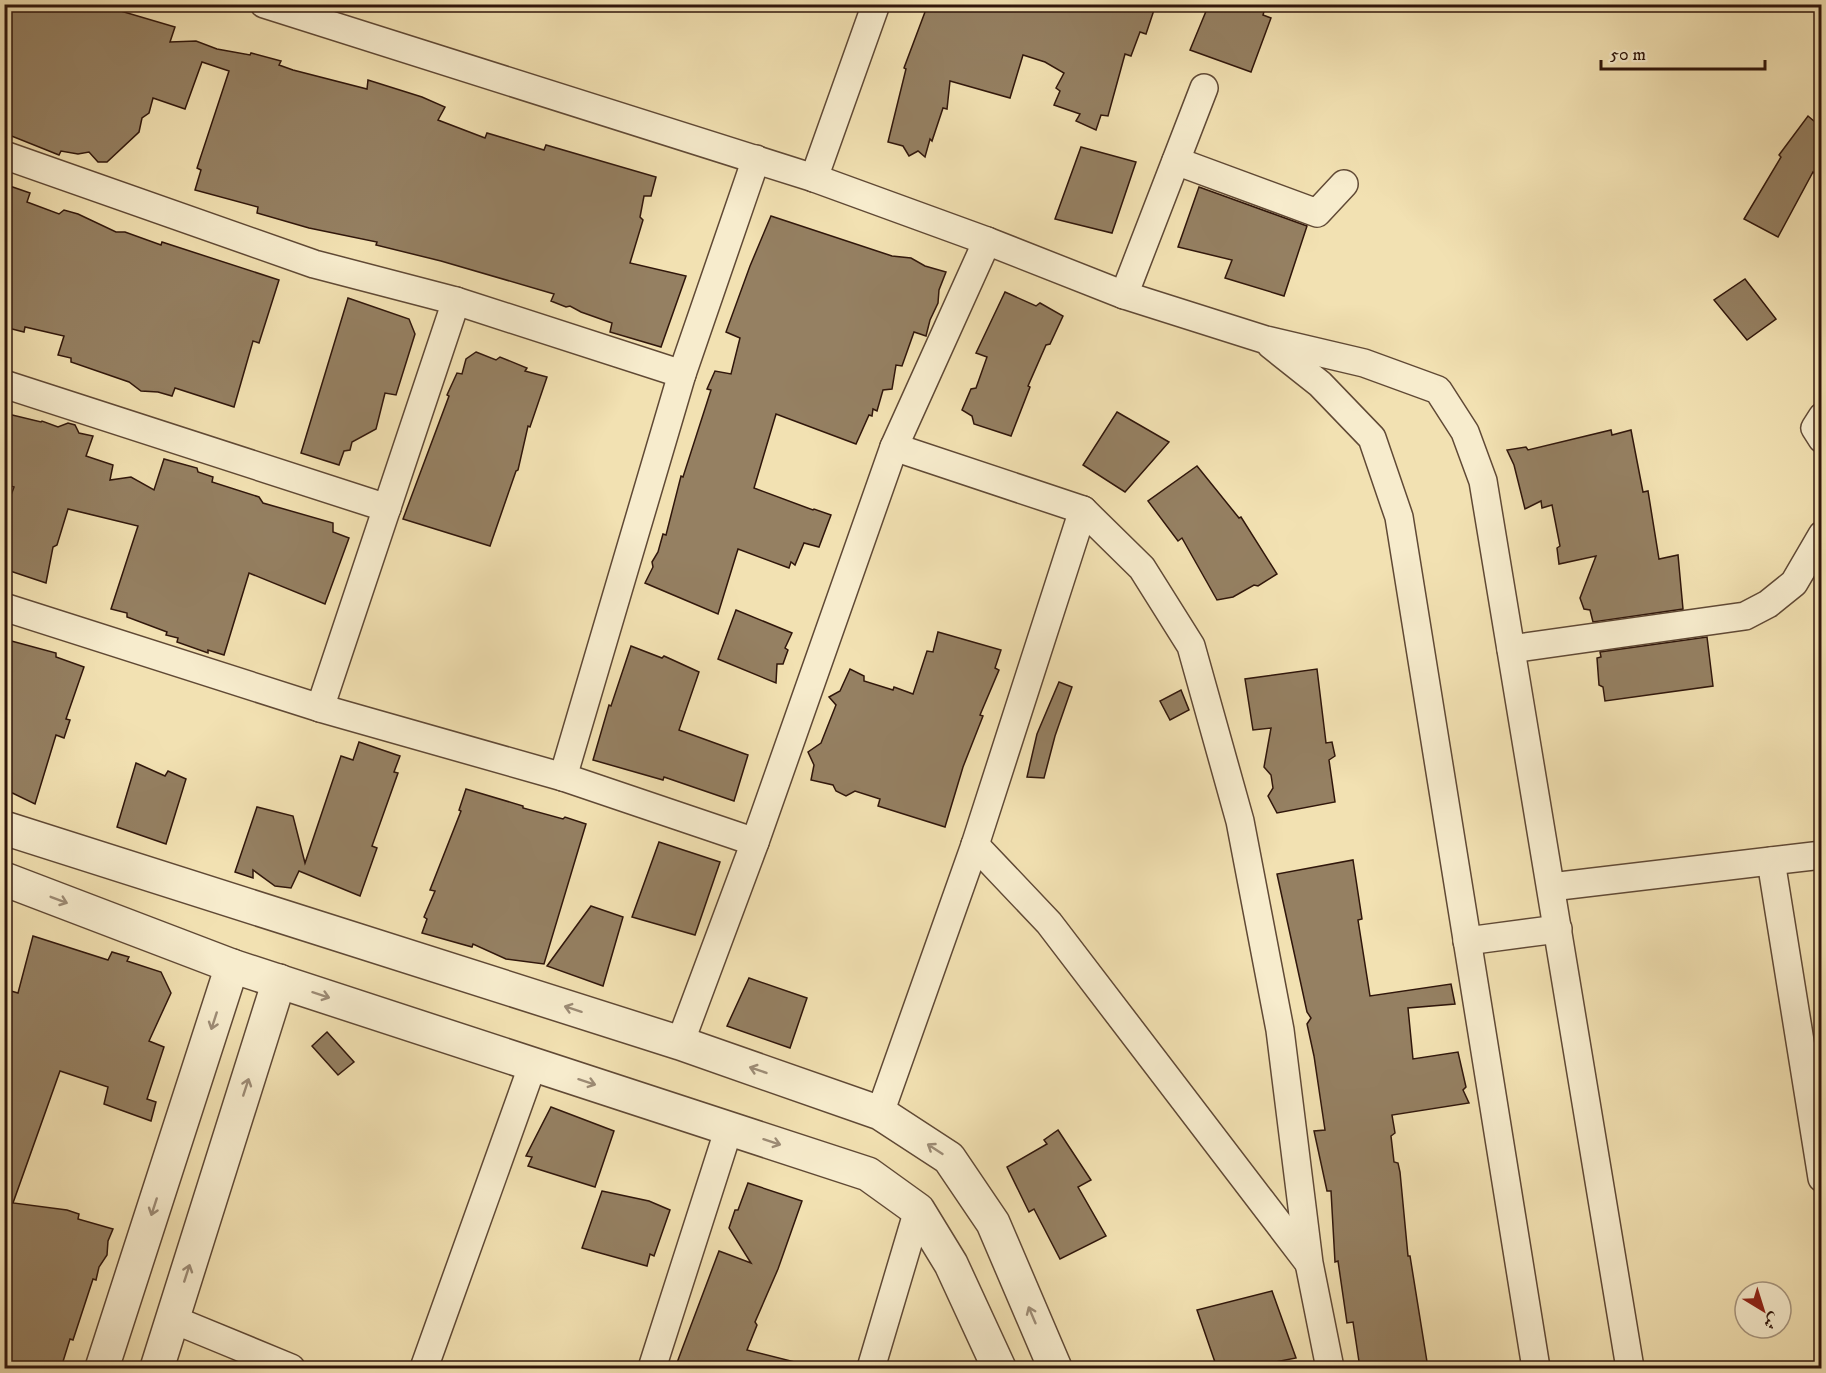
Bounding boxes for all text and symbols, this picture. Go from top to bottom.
scale bar [1601,33,1764,71]
text: 50 m [1610,44,1646,66]
one-way arrow [49,895,68,906]
one-way arrow [311,990,330,1001]
one-way arrow [564,1003,583,1014]
one-way arrow [208,1012,219,1030]
one-way arrow [749,1064,768,1075]
one-way arrow [577,1077,596,1088]
one-way arrow [241,1078,252,1097]
one-way arrow [762,1138,781,1149]
one-way arrow [927,1142,944,1155]
one-way arrow [148,1197,159,1216]
one-way arrow [182,1264,193,1283]
north arrow [1733,1280,1793,1340]
one-way arrow [1026,1306,1038,1324]
text: ش [1759,1308,1784,1334]

